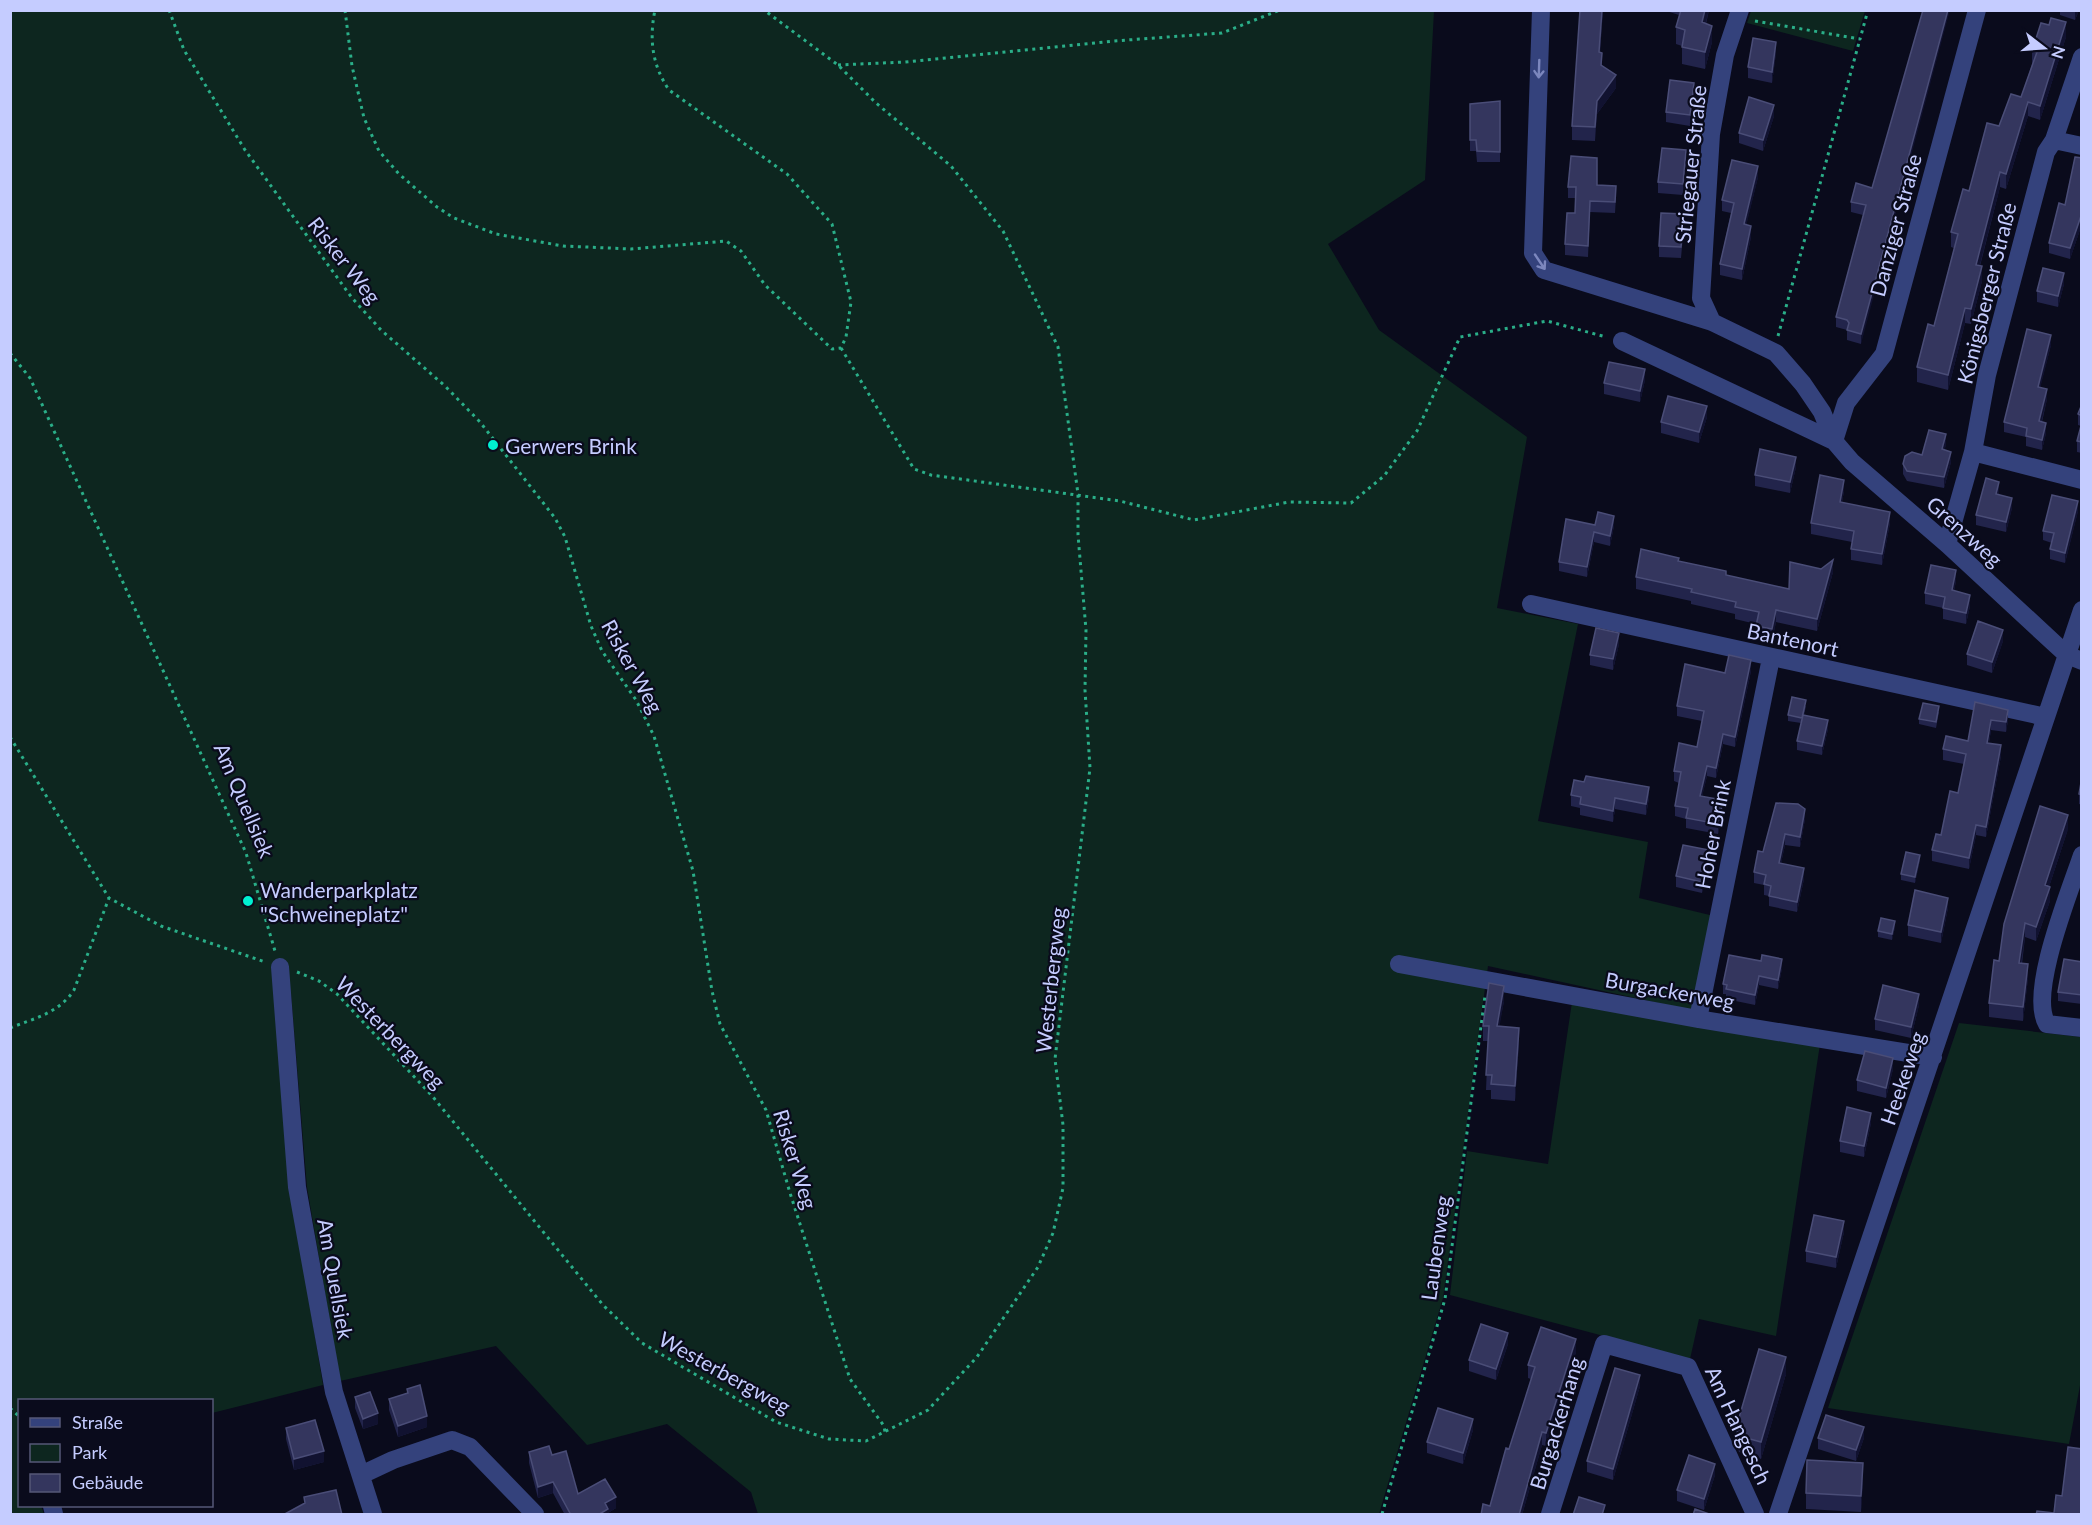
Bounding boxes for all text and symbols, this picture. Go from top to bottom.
north arrow [2014,18,2074,78]
text: N [2048,44,2070,61]
one-way arrow [1533,58,1545,78]
street label: Striegauer Straße [1669,84,1711,244]
street label: Danziger Straße [1864,151,1926,299]
street label: Königsberger Straße [1951,200,2021,386]
street label: Risker Weg [303,212,387,308]
one-way arrow [1534,253,1546,269]
place label: Gerwers Brink [505,433,637,458]
marker: Gerwers Brink [486,438,500,452]
street label: Grenzweg [1922,491,2008,571]
street label: Risker Weg [597,615,669,717]
street label: Bantenort [1745,617,1841,661]
street label: Am Quellsiek [210,739,280,861]
street label: Hoher Brink [1689,777,1735,891]
place label: Wanderparkplatz "Schweineplatz" [260,877,418,926]
marker: Wanderparkplatz "Schweineplatz" [241,894,255,908]
street label: Westerbergweg [1030,906,1070,1054]
street label: Burgackerweg [1603,966,1737,1014]
street label: Westerbergweg [331,971,451,1093]
street label: Heekeweg [1874,1028,1930,1128]
street label: Risker Weg [769,1106,823,1212]
street label: Laubenweg [1415,1194,1455,1302]
street label: Am Quellsiek [313,1217,359,1342]
street label: Westerbergweg [655,1326,795,1418]
street label: Burgackerhang [1524,1354,1588,1492]
street label: Am Hangesch [1701,1362,1777,1488]
legend [18,1399,213,1507]
text: Straße [72,1411,123,1433]
text: Park [72,1441,108,1463]
text: Gebäude [72,1471,143,1493]

